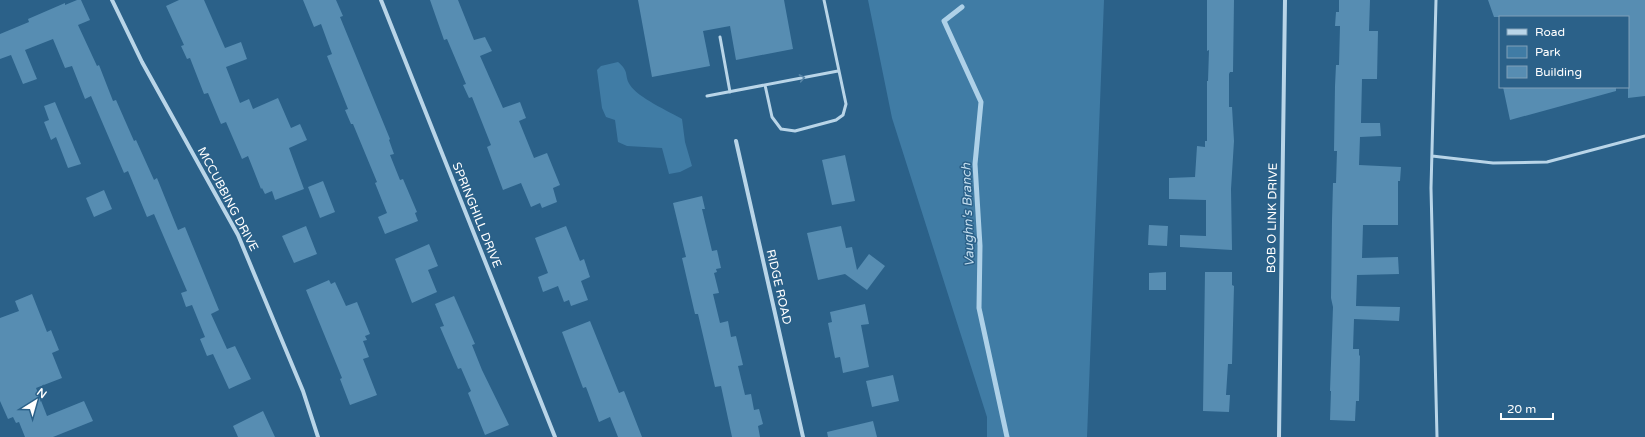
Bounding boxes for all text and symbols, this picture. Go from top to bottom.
legend [1499,16,1629,88]
text: Road [1535,25,1565,39]
text: Park [1535,45,1561,59]
text: Building [1535,65,1582,79]
one-way arrow [799,74,805,82]
street label: MCCUBBING DRIVE [195,145,262,254]
street label: SPRINGHILL DRIVE [449,160,505,270]
water label: Vaughn's Branch [958,162,978,267]
street label: BOB O LINK DRIVE [1264,162,1280,273]
street label: RIDGE ROAD [764,248,794,326]
north arrow [16,381,56,421]
text: N [34,386,49,401]
scale bar [1501,395,1553,421]
text: 20 m [1507,402,1536,416]

